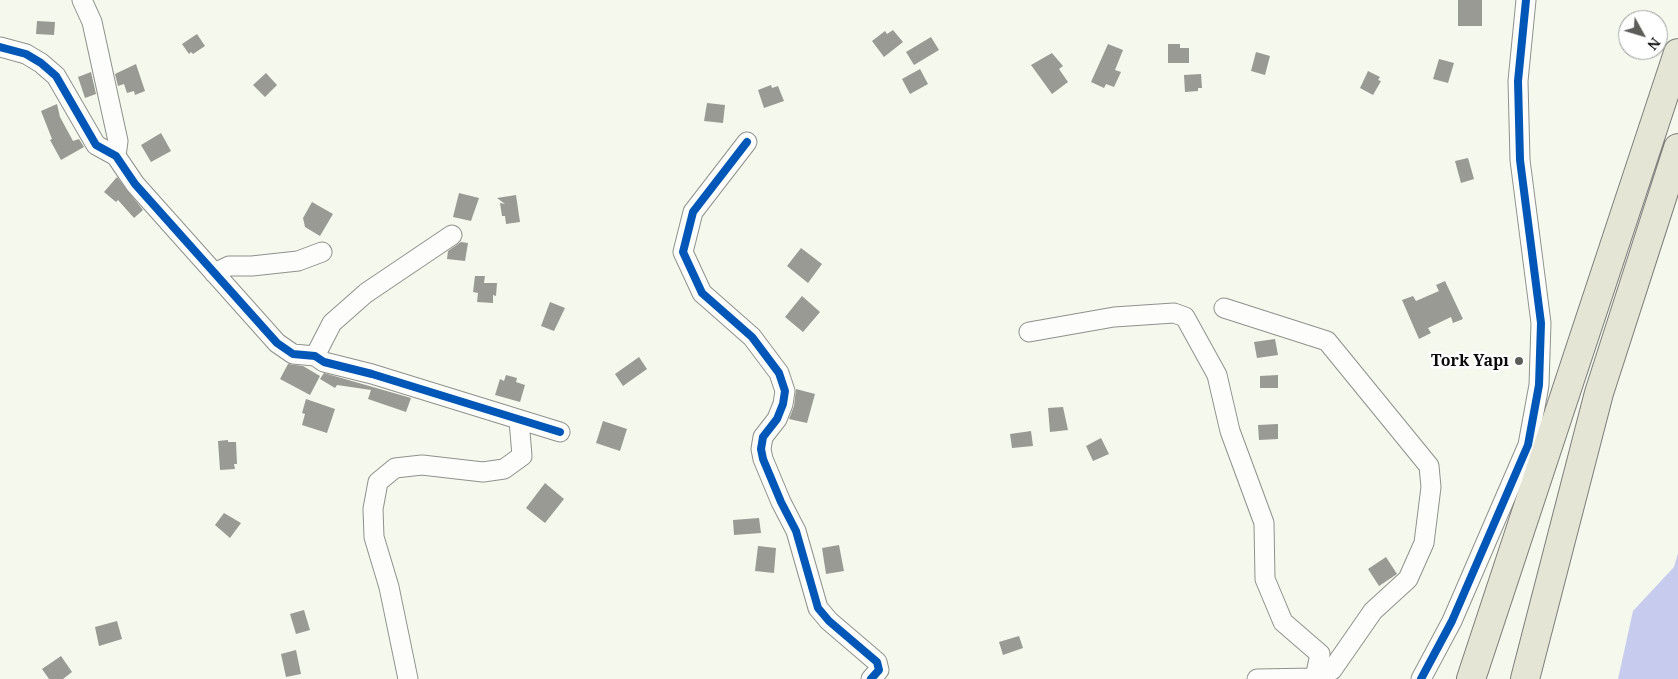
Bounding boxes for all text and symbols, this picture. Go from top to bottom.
north arrow [1618,10,1668,60]
text: N [1643,34,1665,54]
place label: Tork Yapı [1431,351,1509,371]
marker: Tork Yapı [1513,355,1525,367]

